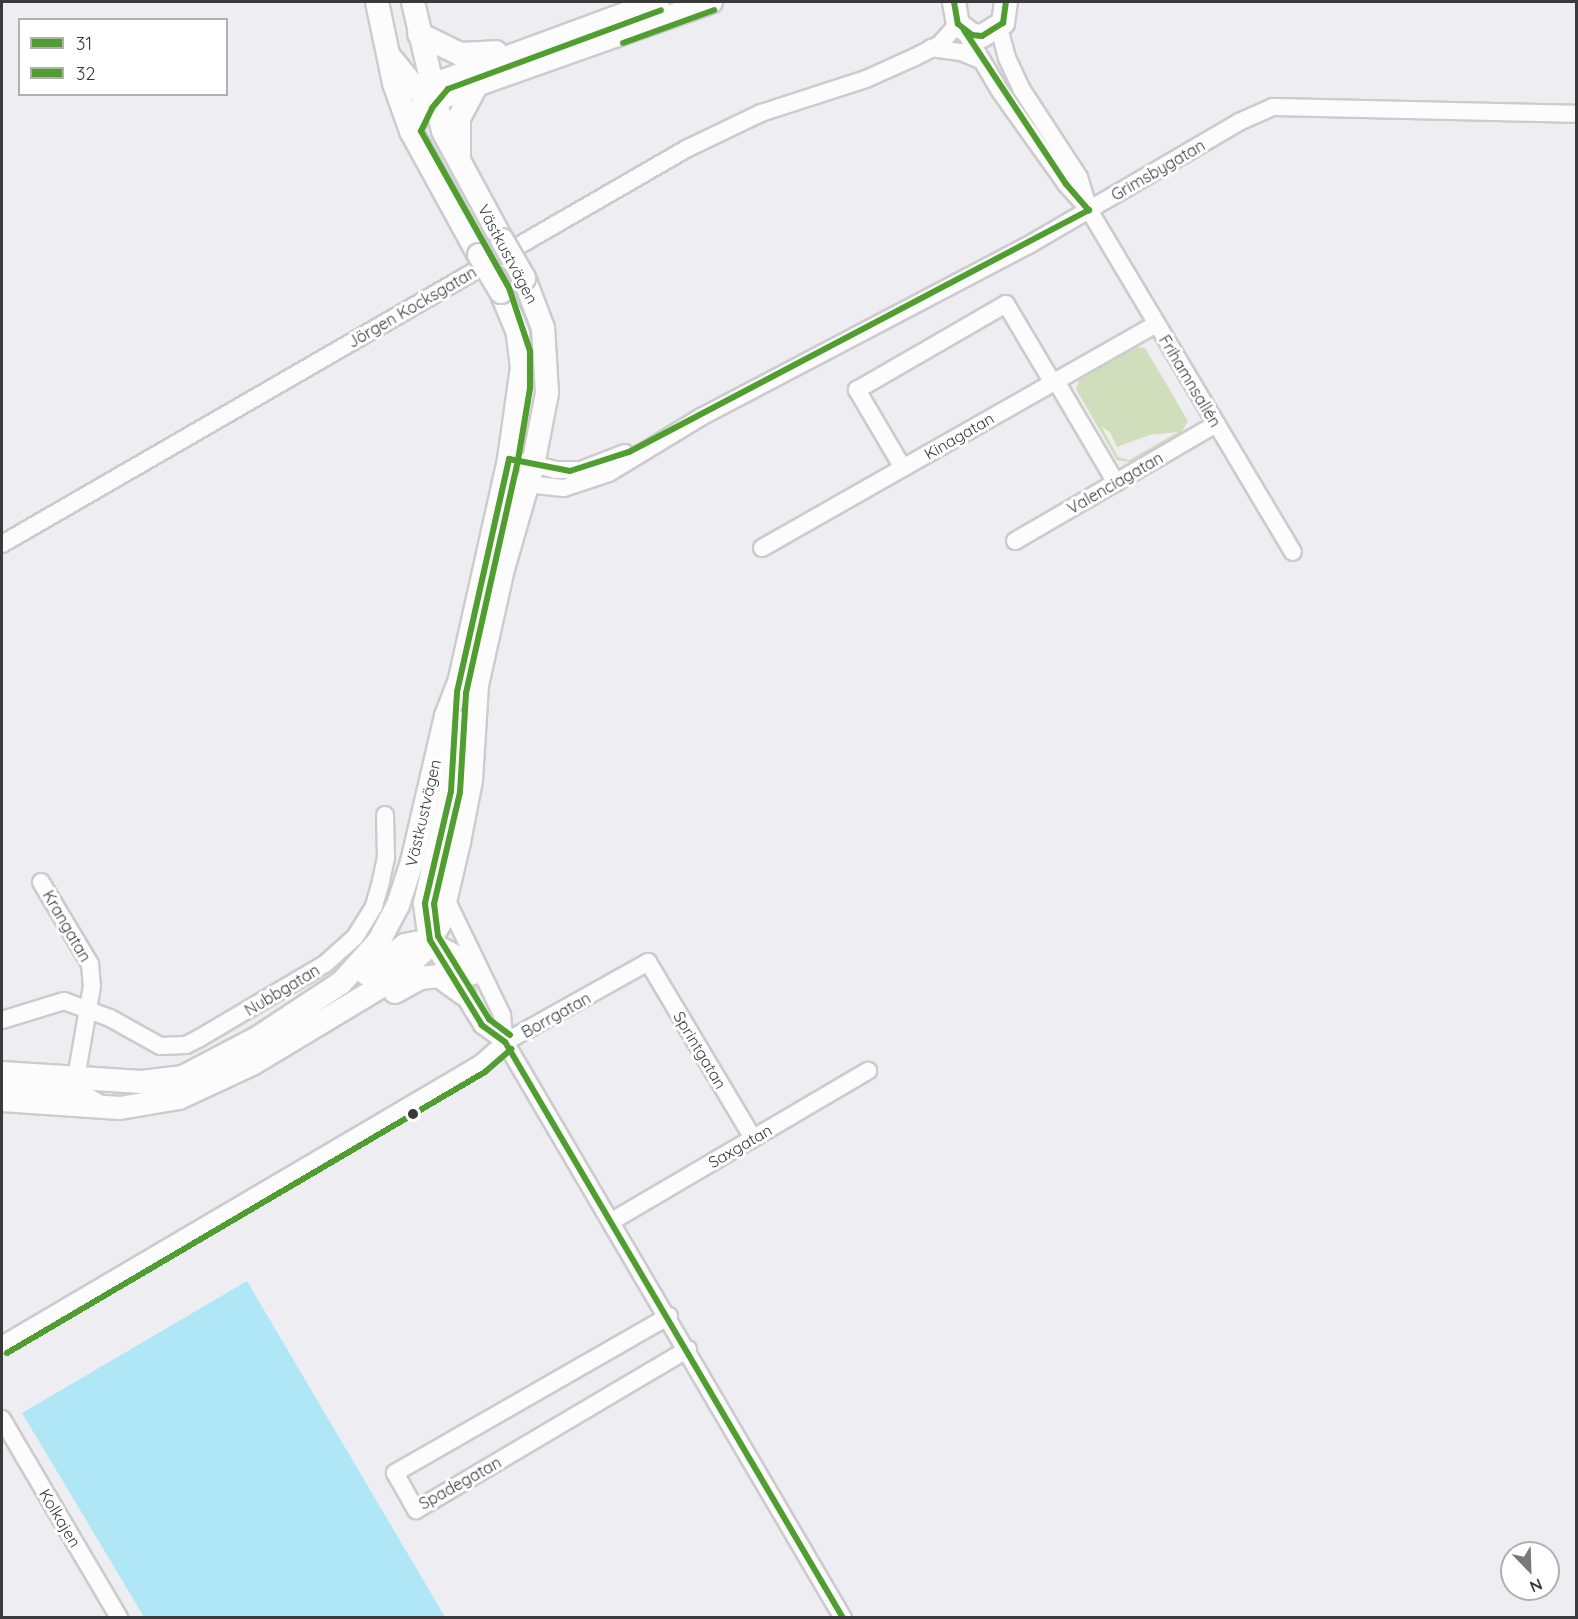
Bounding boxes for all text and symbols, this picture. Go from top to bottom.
legend [18,18,228,96]
text: 31 [76,32,92,55]
text: 32 [76,62,95,85]
street label: Grimsbygatan [1108,135,1208,205]
street label: Västkustvägen [474,201,542,307]
street label: Jörgen Kocksgatan [344,262,480,352]
street label: Frihamnsallén [1155,332,1225,430]
street label: Kinagatan [921,408,997,464]
street label: Valenciagatan [1064,448,1166,518]
street label: Västkustvägen [401,757,445,869]
street label: Krangatan [39,887,95,965]
street label: Nubbgatan [241,960,323,1020]
street label: Borrgatan [518,988,594,1042]
street label: Sprintgatan [669,1008,731,1092]
unlabelled marker [407,1108,419,1120]
street label: Saxgatan [705,1120,775,1172]
street label: Spadegatan [416,1453,504,1513]
street label: Kolkajen [35,1485,85,1551]
north arrow [1500,1541,1560,1601]
text: N [1527,1574,1546,1597]

